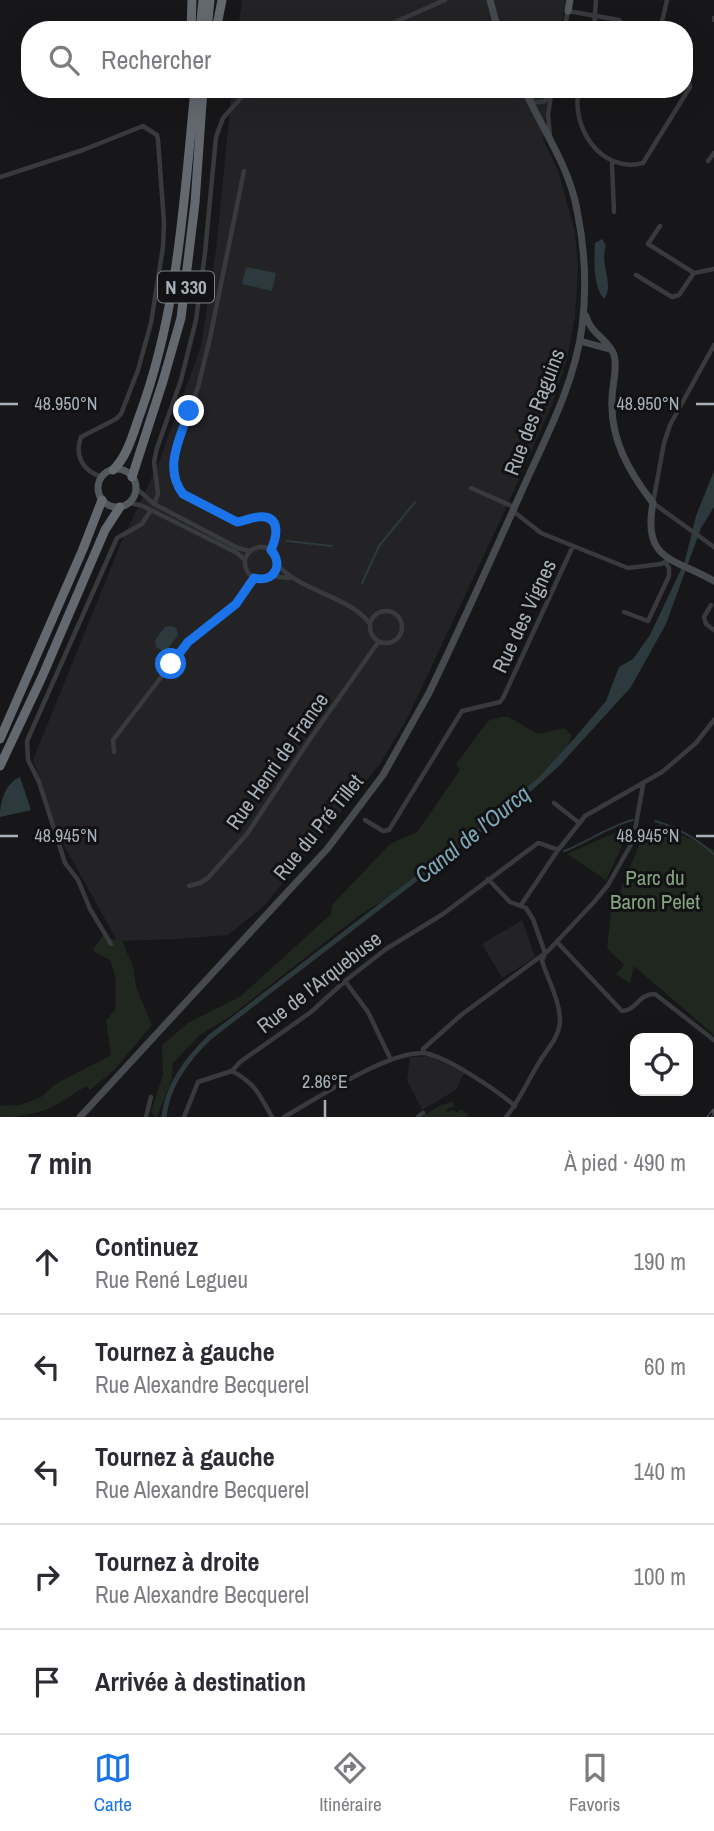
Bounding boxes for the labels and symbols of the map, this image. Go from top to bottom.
road number: N 330 [158,272,214,302]
street label: Rue des Raguins [497,345,571,479]
text: 48.950°N [35,391,98,416]
text: 48.950°N [617,391,680,416]
route end [173,395,204,426]
street label: Rue des Vignes [485,554,563,678]
route start [155,648,186,679]
street label: Rue Henri de France [219,687,335,835]
street label: Rue du Pré Tillet [266,768,370,886]
water label: Canal de l'Ourcq [408,778,536,890]
text: 48.945°N [35,823,98,848]
text: 48.945°N [617,823,680,848]
park label: Parc du Baron Pelet [610,863,700,916]
street label: Rue de l'Arquebuse [251,924,387,1040]
text: 2.86°E [302,1069,348,1094]

